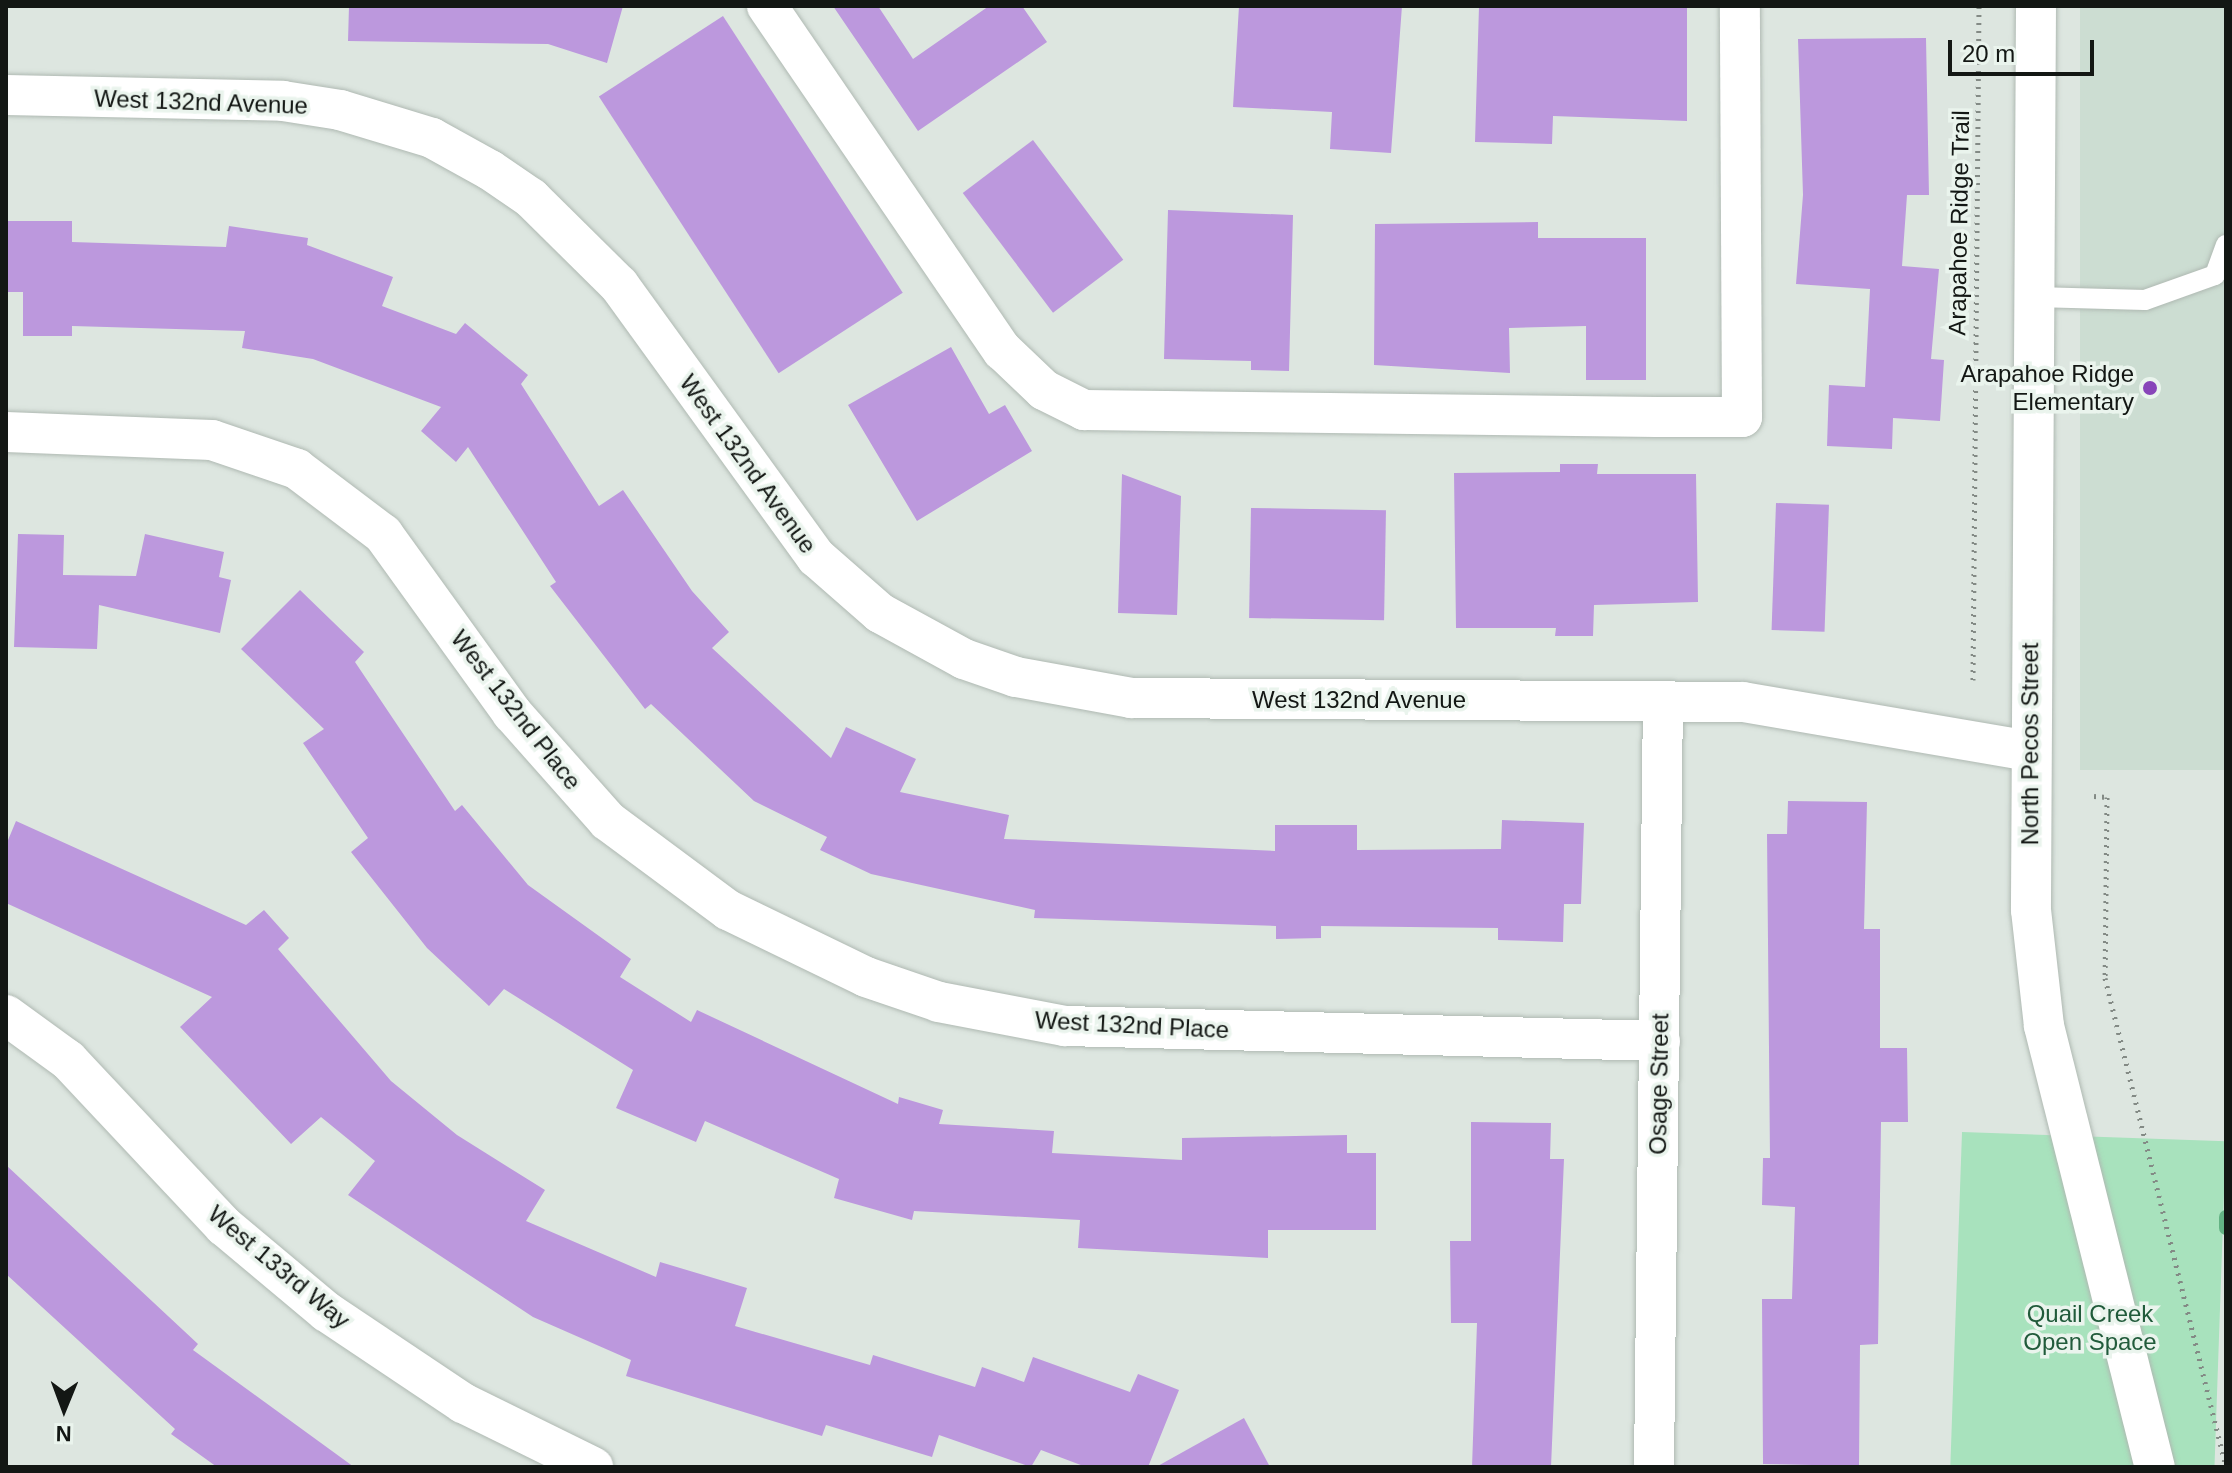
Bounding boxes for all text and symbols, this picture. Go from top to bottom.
scale bar [1952,24,2098,74]
text: 20 m [1962,40,2015,67]
street label: West 132nd Avenue [93,84,309,120]
street label: Arapahoe Ridge Trail [1943,110,1975,336]
place label: Arapahoe Ridge Elementary [1961,360,2134,416]
street label: West 132nd Avenue [673,368,823,560]
marker: Arapahoe Ridge Elementary [2141,379,2159,397]
street label: West 132nd Place [445,625,587,795]
street label: North Pecos Street [2016,643,2044,845]
street label: West 132nd Avenue [1251,686,1467,714]
street label: West 132nd Place [1034,1006,1230,1044]
street label: Osage Street [1643,1013,1675,1155]
street label: West 133rd Way [202,1199,356,1335]
park label: Quail Creek Open Space [2023,1300,2157,1356]
north arrow [24,1369,104,1449]
text: N [55,1421,72,1446]

